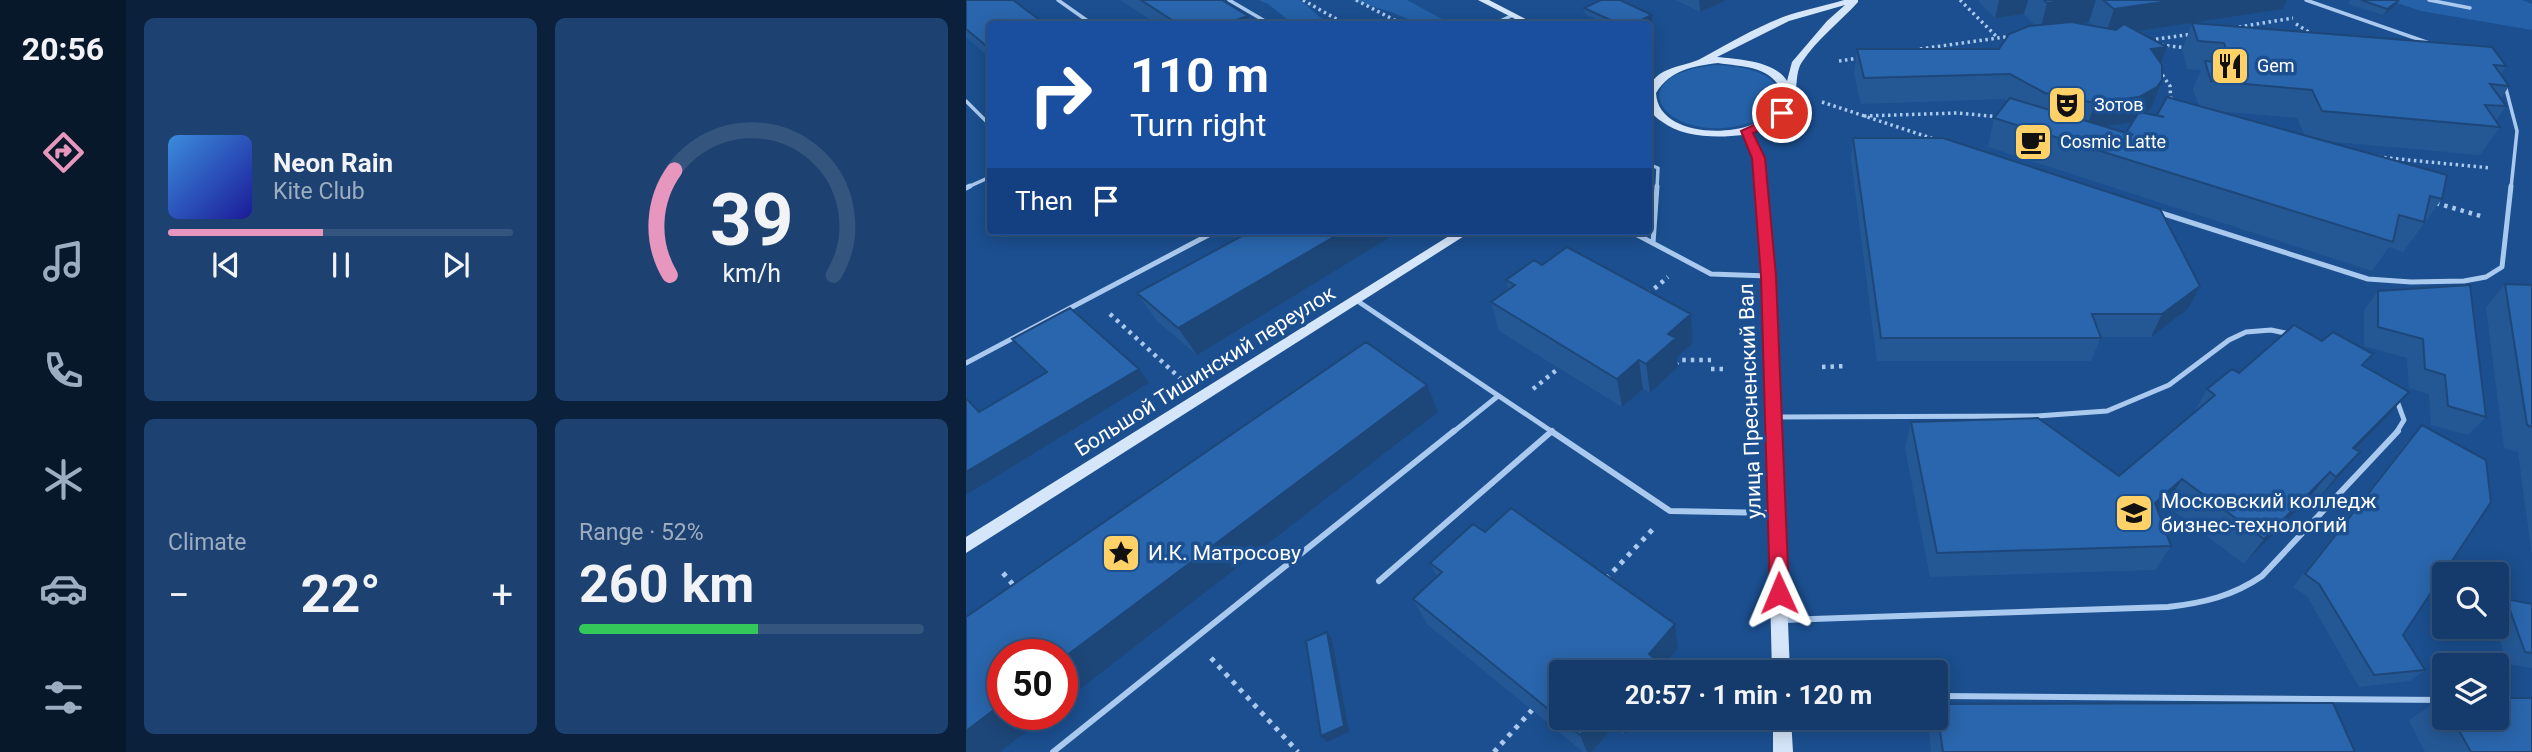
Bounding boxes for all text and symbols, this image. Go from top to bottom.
text: 20:56 [22,30,104,68]
restaurant icon: Gem [2209,45,2251,87]
text: 110 m [1130,47,1269,104]
icon: right [1015,49,1106,140]
place label: Gem [2257,55,2295,76]
pin [1752,83,1812,143]
theatre icon: Зотов [2046,84,2088,126]
icon: arrive [1763,94,1801,132]
place label: Зотов [2094,94,2144,115]
text: Turn right [1130,106,1266,144]
cafe icon: Cosmic Latte [2012,121,2054,163]
icon: directions [39,128,88,177]
place label: Cosmic Latte [2060,131,2166,152]
text: Neon Rain [273,148,393,178]
text: Kite Club [273,178,365,205]
text: 39 [710,178,793,264]
icon: arrive [1087,182,1125,220]
text: Then [1015,186,1073,216]
icon: music [39,237,88,286]
icon: previous [207,246,245,284]
icon: pause [322,246,360,284]
icon: next [437,246,475,284]
text: km/h [722,259,781,288]
street label: Большой Тишинский переулок [1071,280,1340,461]
street label: улица Пресненский Вал [1734,283,1766,519]
icon: phone [39,346,88,395]
icon: climate [39,455,88,504]
place label: Московский колледж бизнес-технологий [2161,489,2376,537]
school or university icon: Московский колледж бизнес-технологий [2113,492,2155,534]
text: Range · 52% [579,519,704,546]
text: Climate [168,529,247,556]
place icon: И.К. Матросову [1100,532,1142,574]
place label: И.К. Матросову [1148,541,1301,565]
text: 260 km [579,554,754,615]
position arrow [1742,556,1816,630]
map controls [2432,562,2509,730]
button: search [2432,562,2509,639]
icon: car [39,564,88,613]
text: 22° [301,564,381,625]
text: − [168,573,190,617]
text: + [491,573,513,617]
speed limit sign: 50 [987,639,1078,730]
button: layers [2432,653,2509,730]
icon: filters [39,673,88,722]
text: 20:57 · 1 min · 120 m [1625,680,1872,710]

